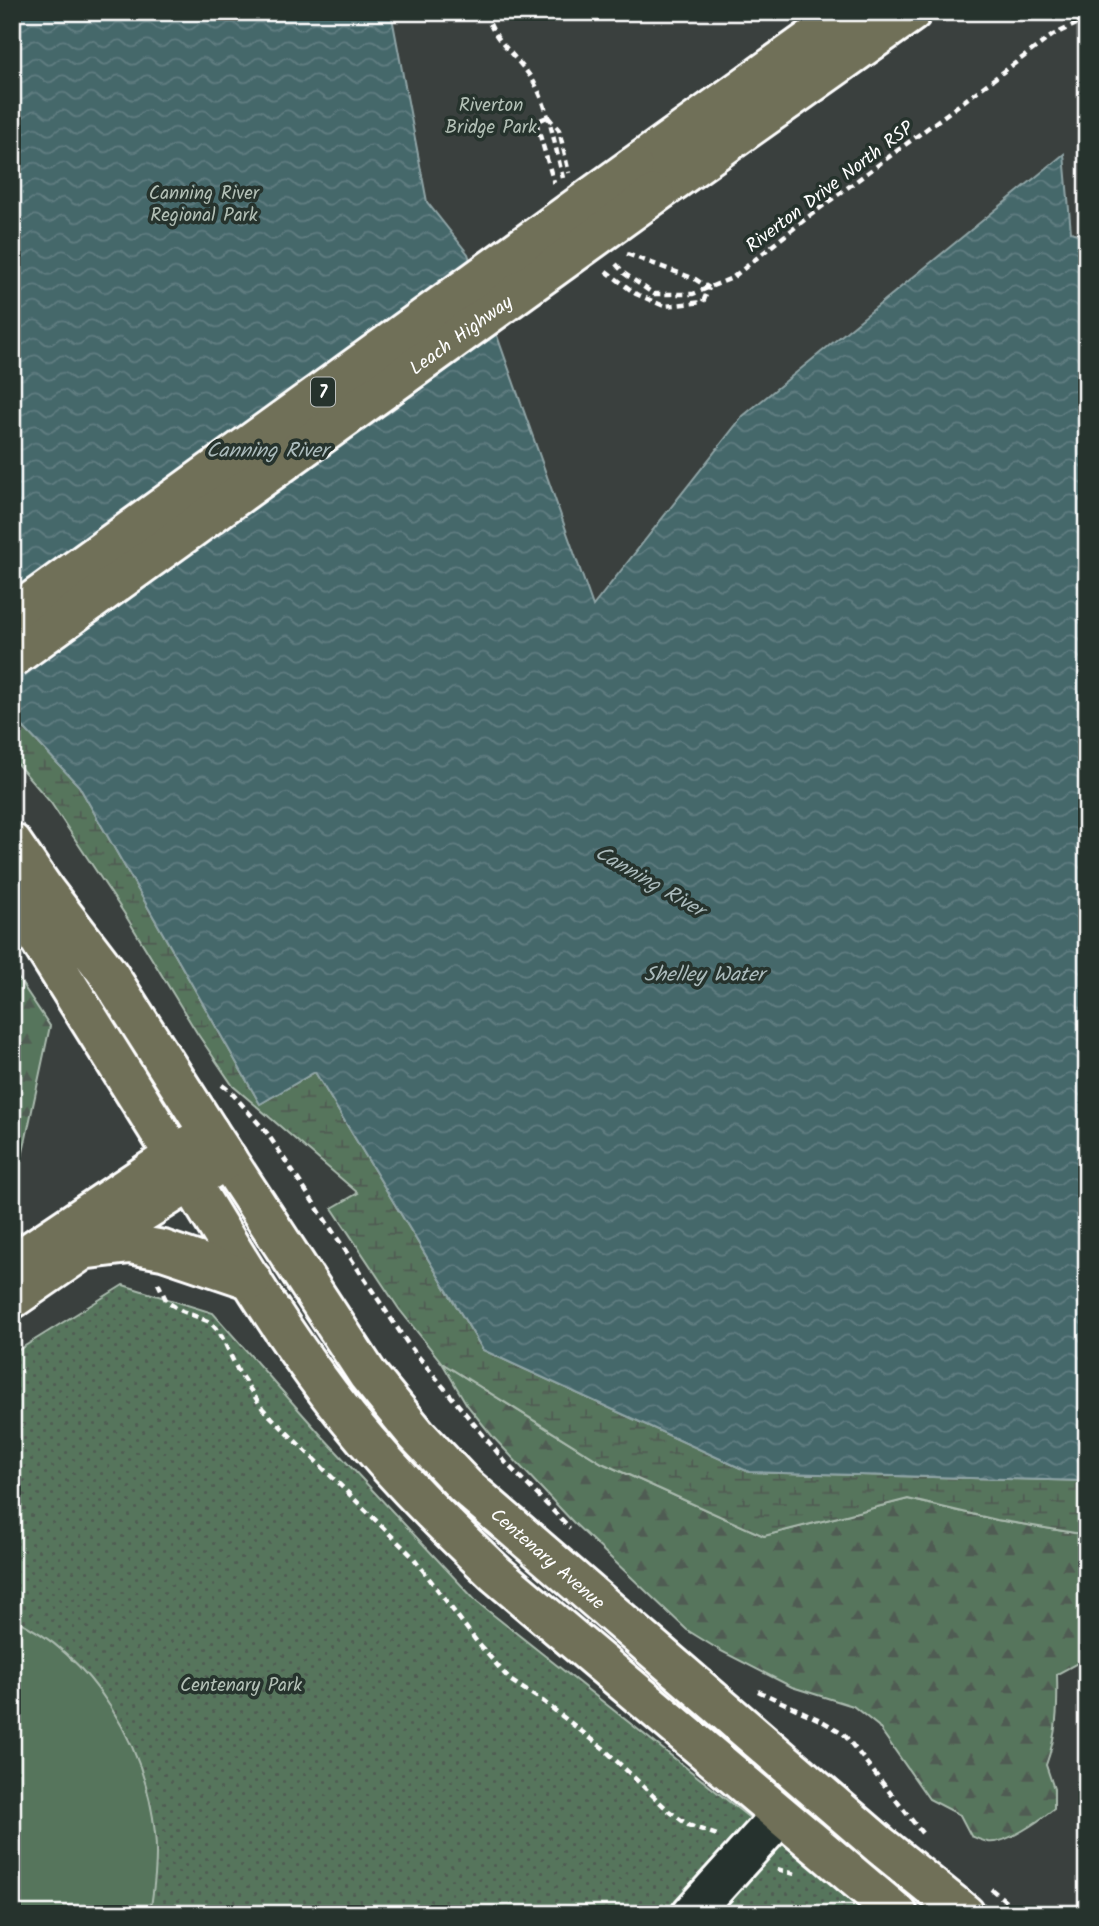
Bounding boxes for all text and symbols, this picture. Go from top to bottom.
park label: Riverton Bridge Park [445,91,537,143]
street label: Riverton Drive North RSP [740,114,921,261]
park label: Canning River Regional Park [149,179,261,231]
street label: Leach Highway [404,288,520,384]
road number: 7 [311,378,335,406]
water label: Canning River [206,435,332,468]
water label: Canning River [588,838,714,929]
water label: Shelley Water [644,959,768,992]
street label: Centenary Avenue [483,1501,612,1618]
park label: Centenary Park [180,1671,302,1701]

